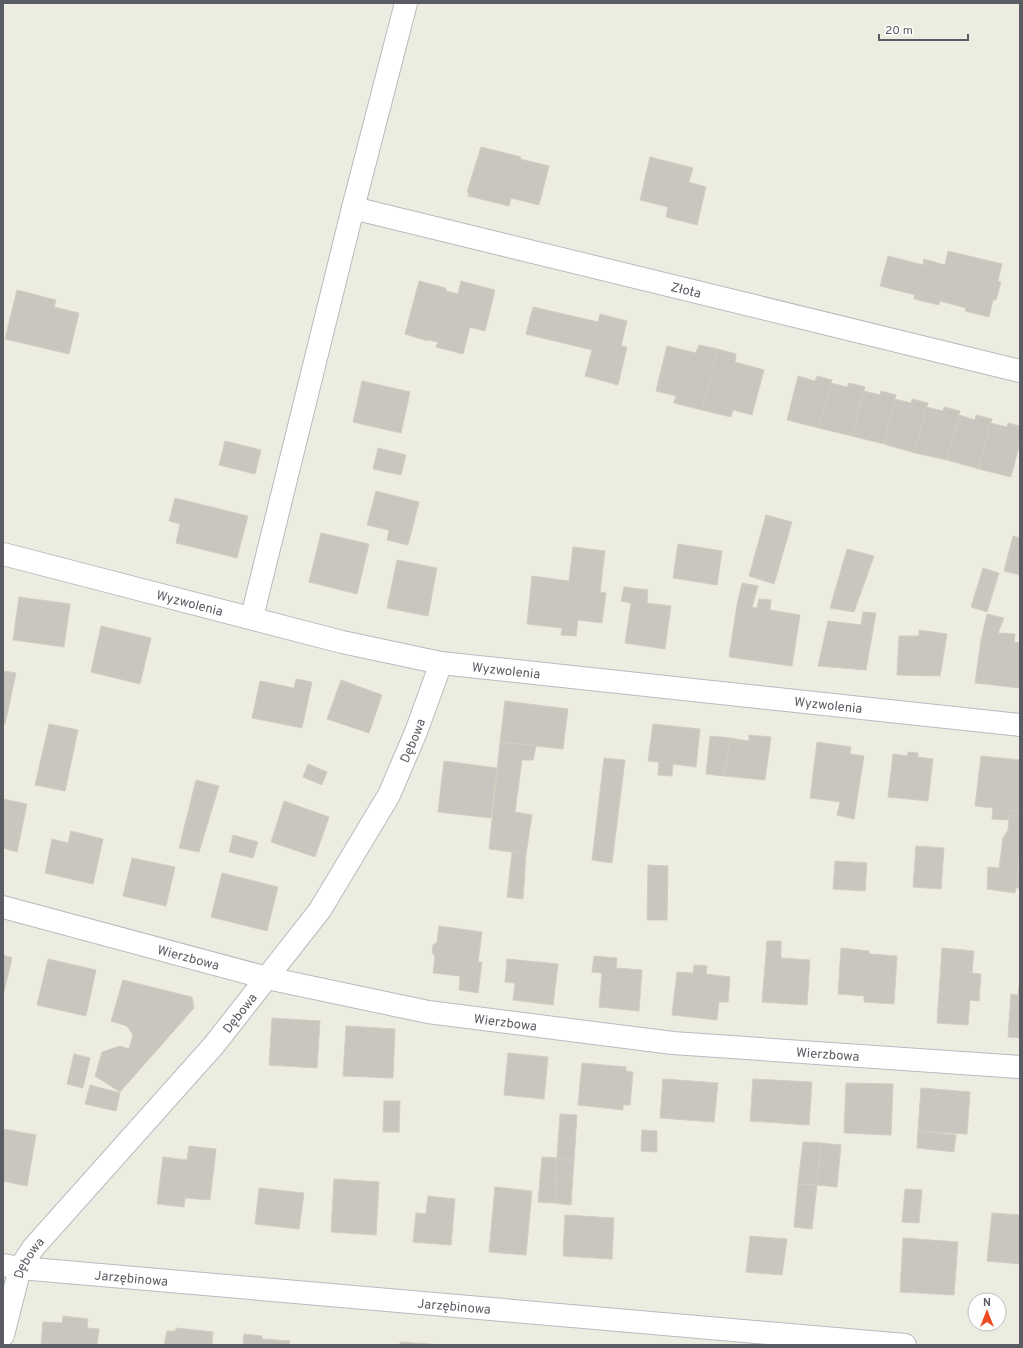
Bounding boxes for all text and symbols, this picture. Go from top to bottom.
scale bar [879,16,968,42]
text: 20 m [885,23,913,39]
street label: Złota [669,280,703,303]
street label: Wyzwolenia [154,588,224,621]
street label: Wyzwolenia [471,660,541,684]
street label: Wyzwolenia [793,695,863,718]
street label: Dębowa [398,717,430,766]
street label: Wierzbowa [155,943,221,975]
street label: Dębowa [220,991,262,1037]
street label: Wierzbowa [473,1012,538,1036]
street label: Wierzbowa [795,1046,860,1066]
street label: Dębowa [12,1235,49,1280]
street label: Jarzębinowa [94,1269,169,1291]
north arrow [967,1292,1007,1332]
text: N [983,1296,991,1310]
street label: Jarzębinowa [416,1297,491,1319]

